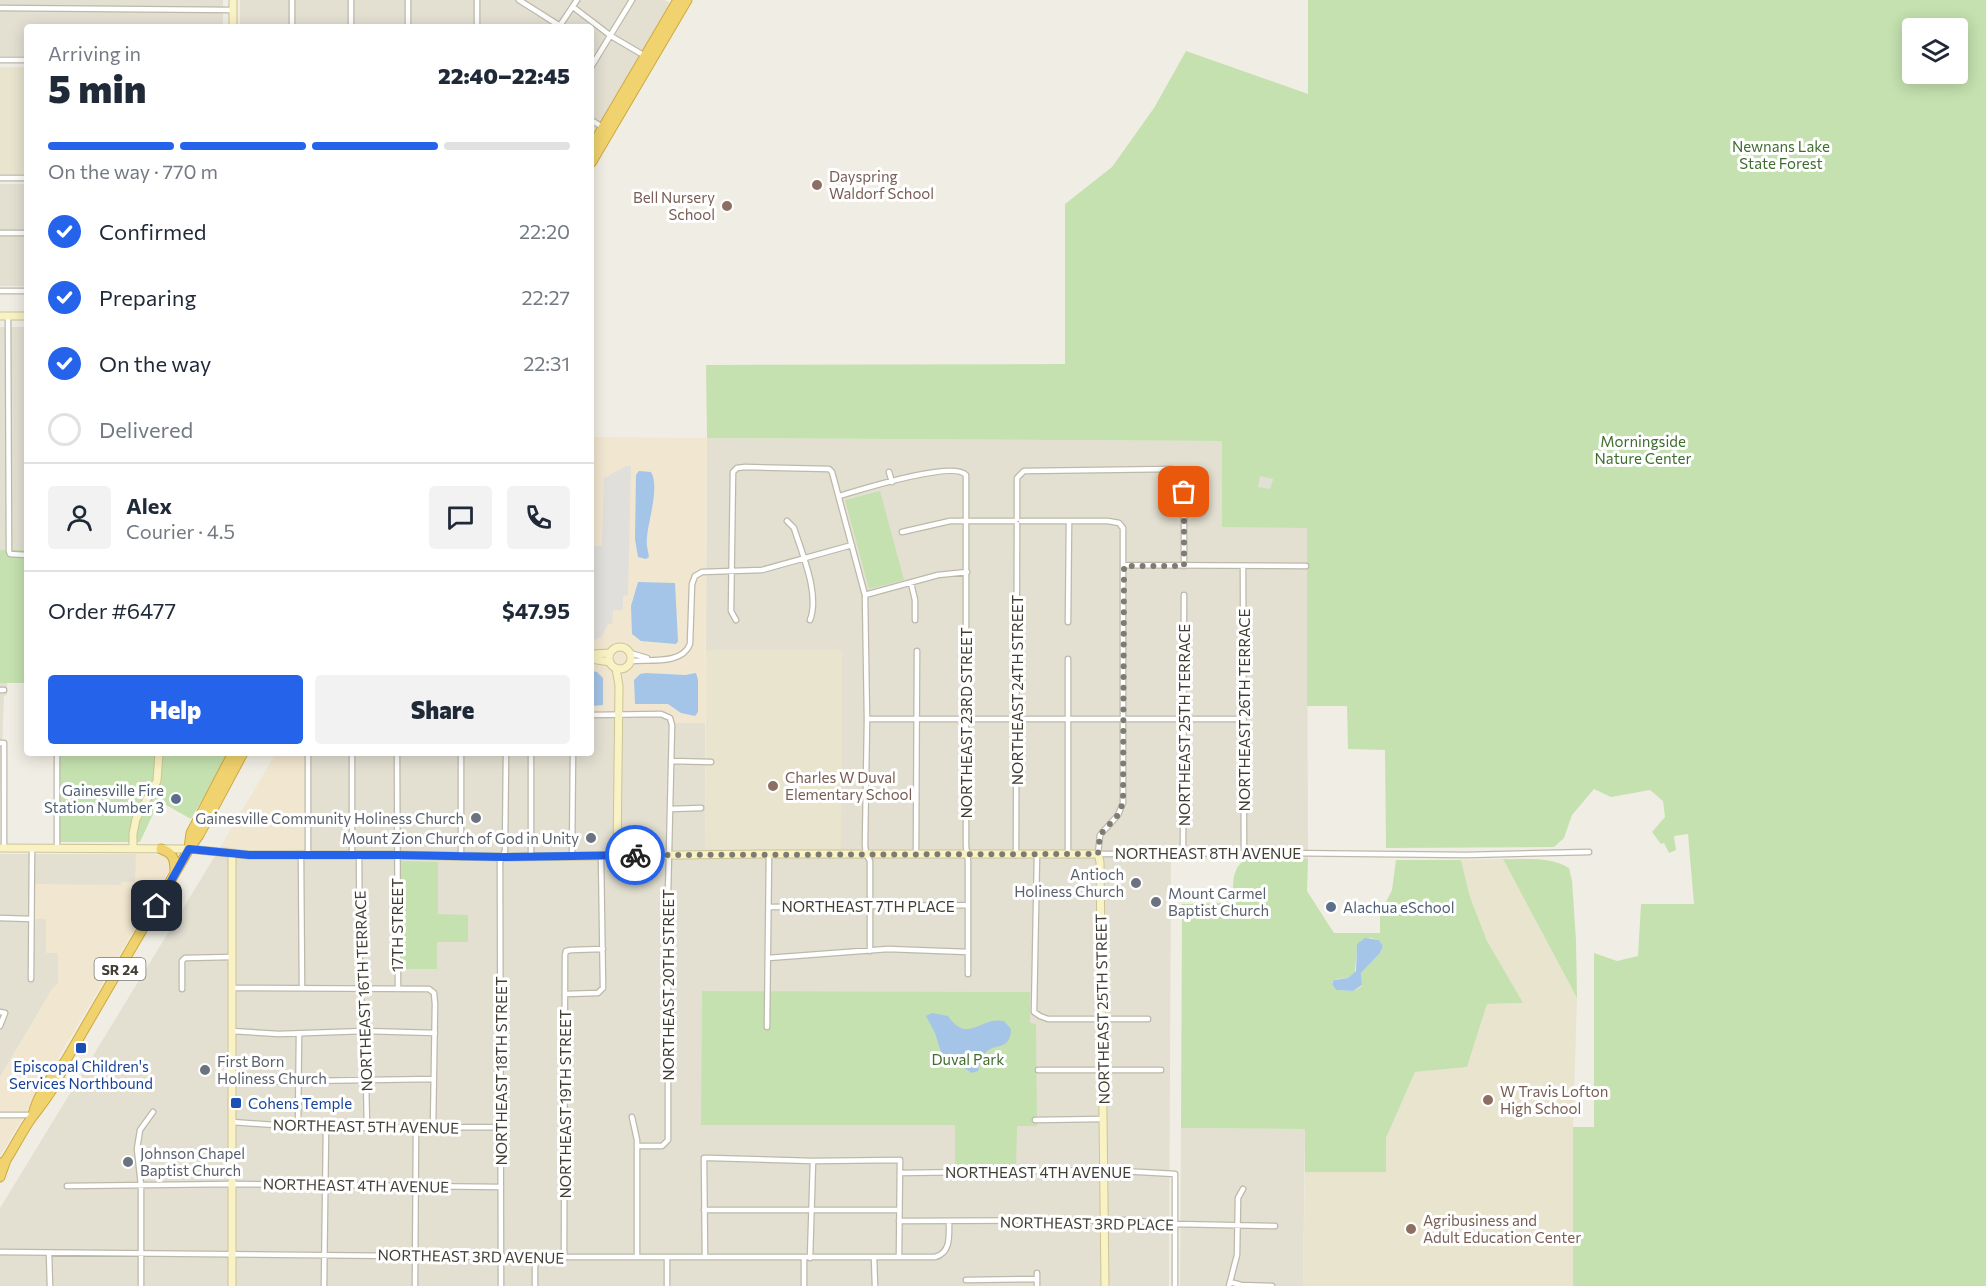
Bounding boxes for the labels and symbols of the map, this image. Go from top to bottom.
park label: Newnans Lake State Forest [1732,137,1830,172]
place label: Dayspring Waldorf School [829,167,934,202]
marker: Dayspring Waldorf School [810,178,824,192]
place label: Bell Nursery School [633,188,715,223]
marker: Bell Nursery School [720,199,734,213]
park label: Morningside Nature Center [1595,432,1691,467]
pin [1158,466,1209,517]
street label: NORTHEAST 24TH STREET [1008,594,1026,785]
street label: NORTHEAST 26TH TERRACE [1235,609,1253,811]
street label: NORTHEAST 25TH TERRACE [1175,624,1193,826]
street label: NORTHEAST 23RD STREET [957,627,975,819]
place label: Charles W Duval Elementary School [785,768,912,803]
marker: Charles W Duval Elementary School [766,779,780,793]
place label: Gainesville Fire Station Number 3 [44,781,164,816]
marker: Gainesville Fire Station Number 3 [169,792,183,806]
place label: Gainesville Community Holiness Church [195,809,464,827]
marker: Gainesville Community Holiness Church [469,811,483,825]
courier [605,825,665,885]
place label: Mount Zion Church of God in Unity [342,829,579,847]
marker: Mount Zion Church of God in Unity [584,831,598,845]
street label: NORTHEAST 8TH AVENUE [1115,844,1301,862]
place label: Antioch Holiness Church [1014,865,1124,900]
marker: Antioch Holiness Church [1129,876,1143,890]
street label: 17TH STREET [388,878,406,972]
pin [131,880,182,931]
place label: Mount Carmel Baptist Church [1168,884,1269,919]
street label: NORTHEAST 20TH STREET [659,889,677,1081]
street label: NORTHEAST 16TH TERRACE [350,890,376,1092]
marker: Mount Carmel Baptist Church [1149,895,1163,909]
street label: NORTHEAST 7TH PLACE [781,897,955,915]
place label: Alachua eSchool [1343,898,1455,916]
marker: Alachua eSchool [1324,900,1338,914]
street label: NORTHEAST 25TH STREET [1091,913,1113,1104]
road number: SR 24 [94,958,146,980]
street label: NORTHEAST 18TH STREET [492,976,510,1165]
street label: NORTHEAST 19TH STREET [556,1009,574,1198]
marker: Episcopal Children's Services Northbound [74,1041,88,1055]
park label: Duval Park [932,1050,1004,1068]
place label: First Born Holiness Church [217,1052,327,1087]
place label: Episcopal Children's Services Northbound [9,1057,153,1092]
marker: First Born Holiness Church [198,1063,212,1077]
place label: W Travis Lofton High School [1500,1082,1608,1117]
marker: W Travis Lofton High School [1481,1093,1495,1107]
place label: Cohens Temple [248,1094,352,1112]
marker: Cohens Temple [229,1096,243,1110]
street label: NORTHEAST 5TH AVENUE [273,1115,459,1137]
place label: Johnson Chapel Baptist Church [140,1144,245,1179]
marker: Johnson Chapel Baptist Church [121,1155,135,1169]
street label: NORTHEAST 4TH AVENUE [945,1163,1131,1181]
street label: NORTHEAST 4TH AVENUE [263,1174,449,1196]
place label: Agribusiness and Adult Education Center [1423,1211,1581,1246]
street label: NORTHEAST 3RD PLACE [1000,1212,1174,1234]
marker: Agribusiness and Adult Education Center [1404,1222,1418,1236]
street label: NORTHEAST 3RD AVENUE [378,1245,565,1267]

